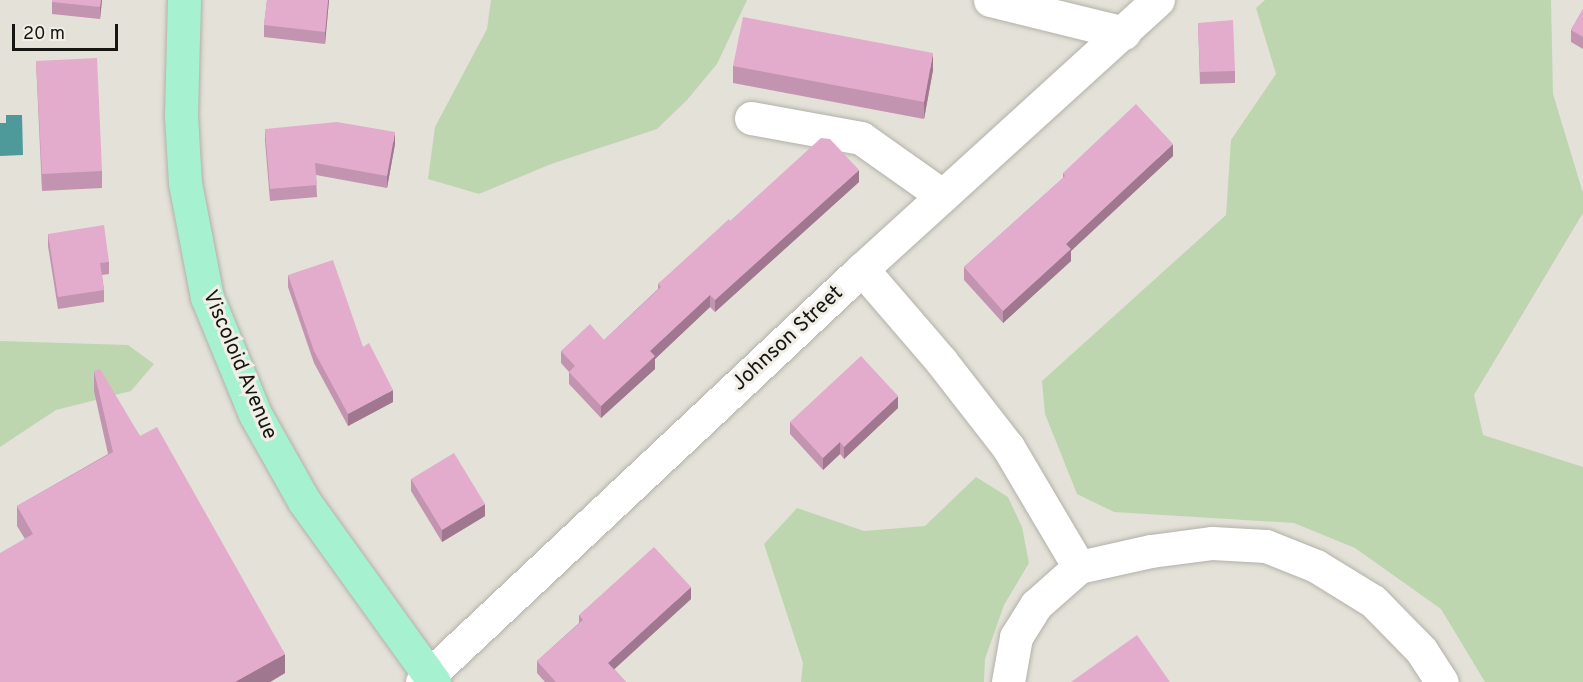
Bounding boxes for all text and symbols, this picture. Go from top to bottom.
scale bar [15,12,122,50]
text: 20 m [23,23,65,46]
street label: Johnson Street [727,281,849,397]
street label: Viscoloid Avenue [196,286,282,444]

